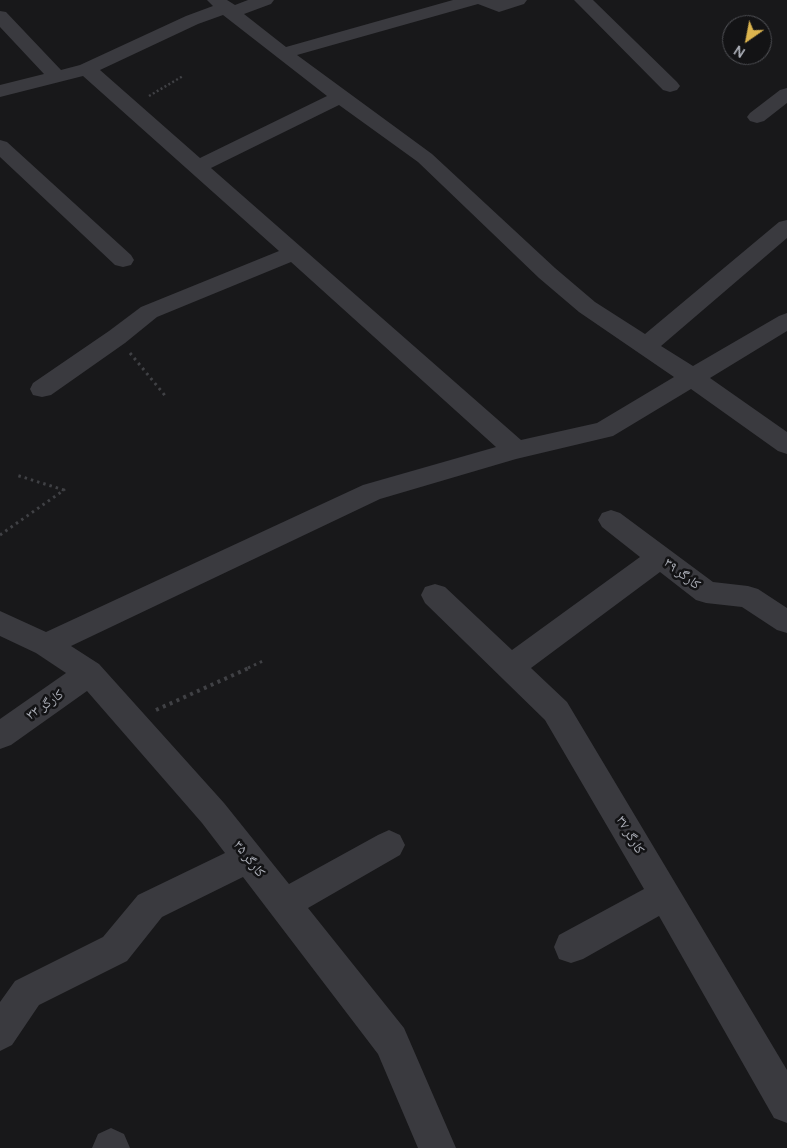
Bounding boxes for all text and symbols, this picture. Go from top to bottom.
north arrow [722,15,772,65]
text: N [730,41,748,63]
street label: کارگر ۳۹ [660,555,704,593]
street label: کارگر ۳۳ [23,686,67,724]
street label: کارگر ۳۷ [612,813,648,857]
street label: کارگر ۳۵ [230,837,268,881]

